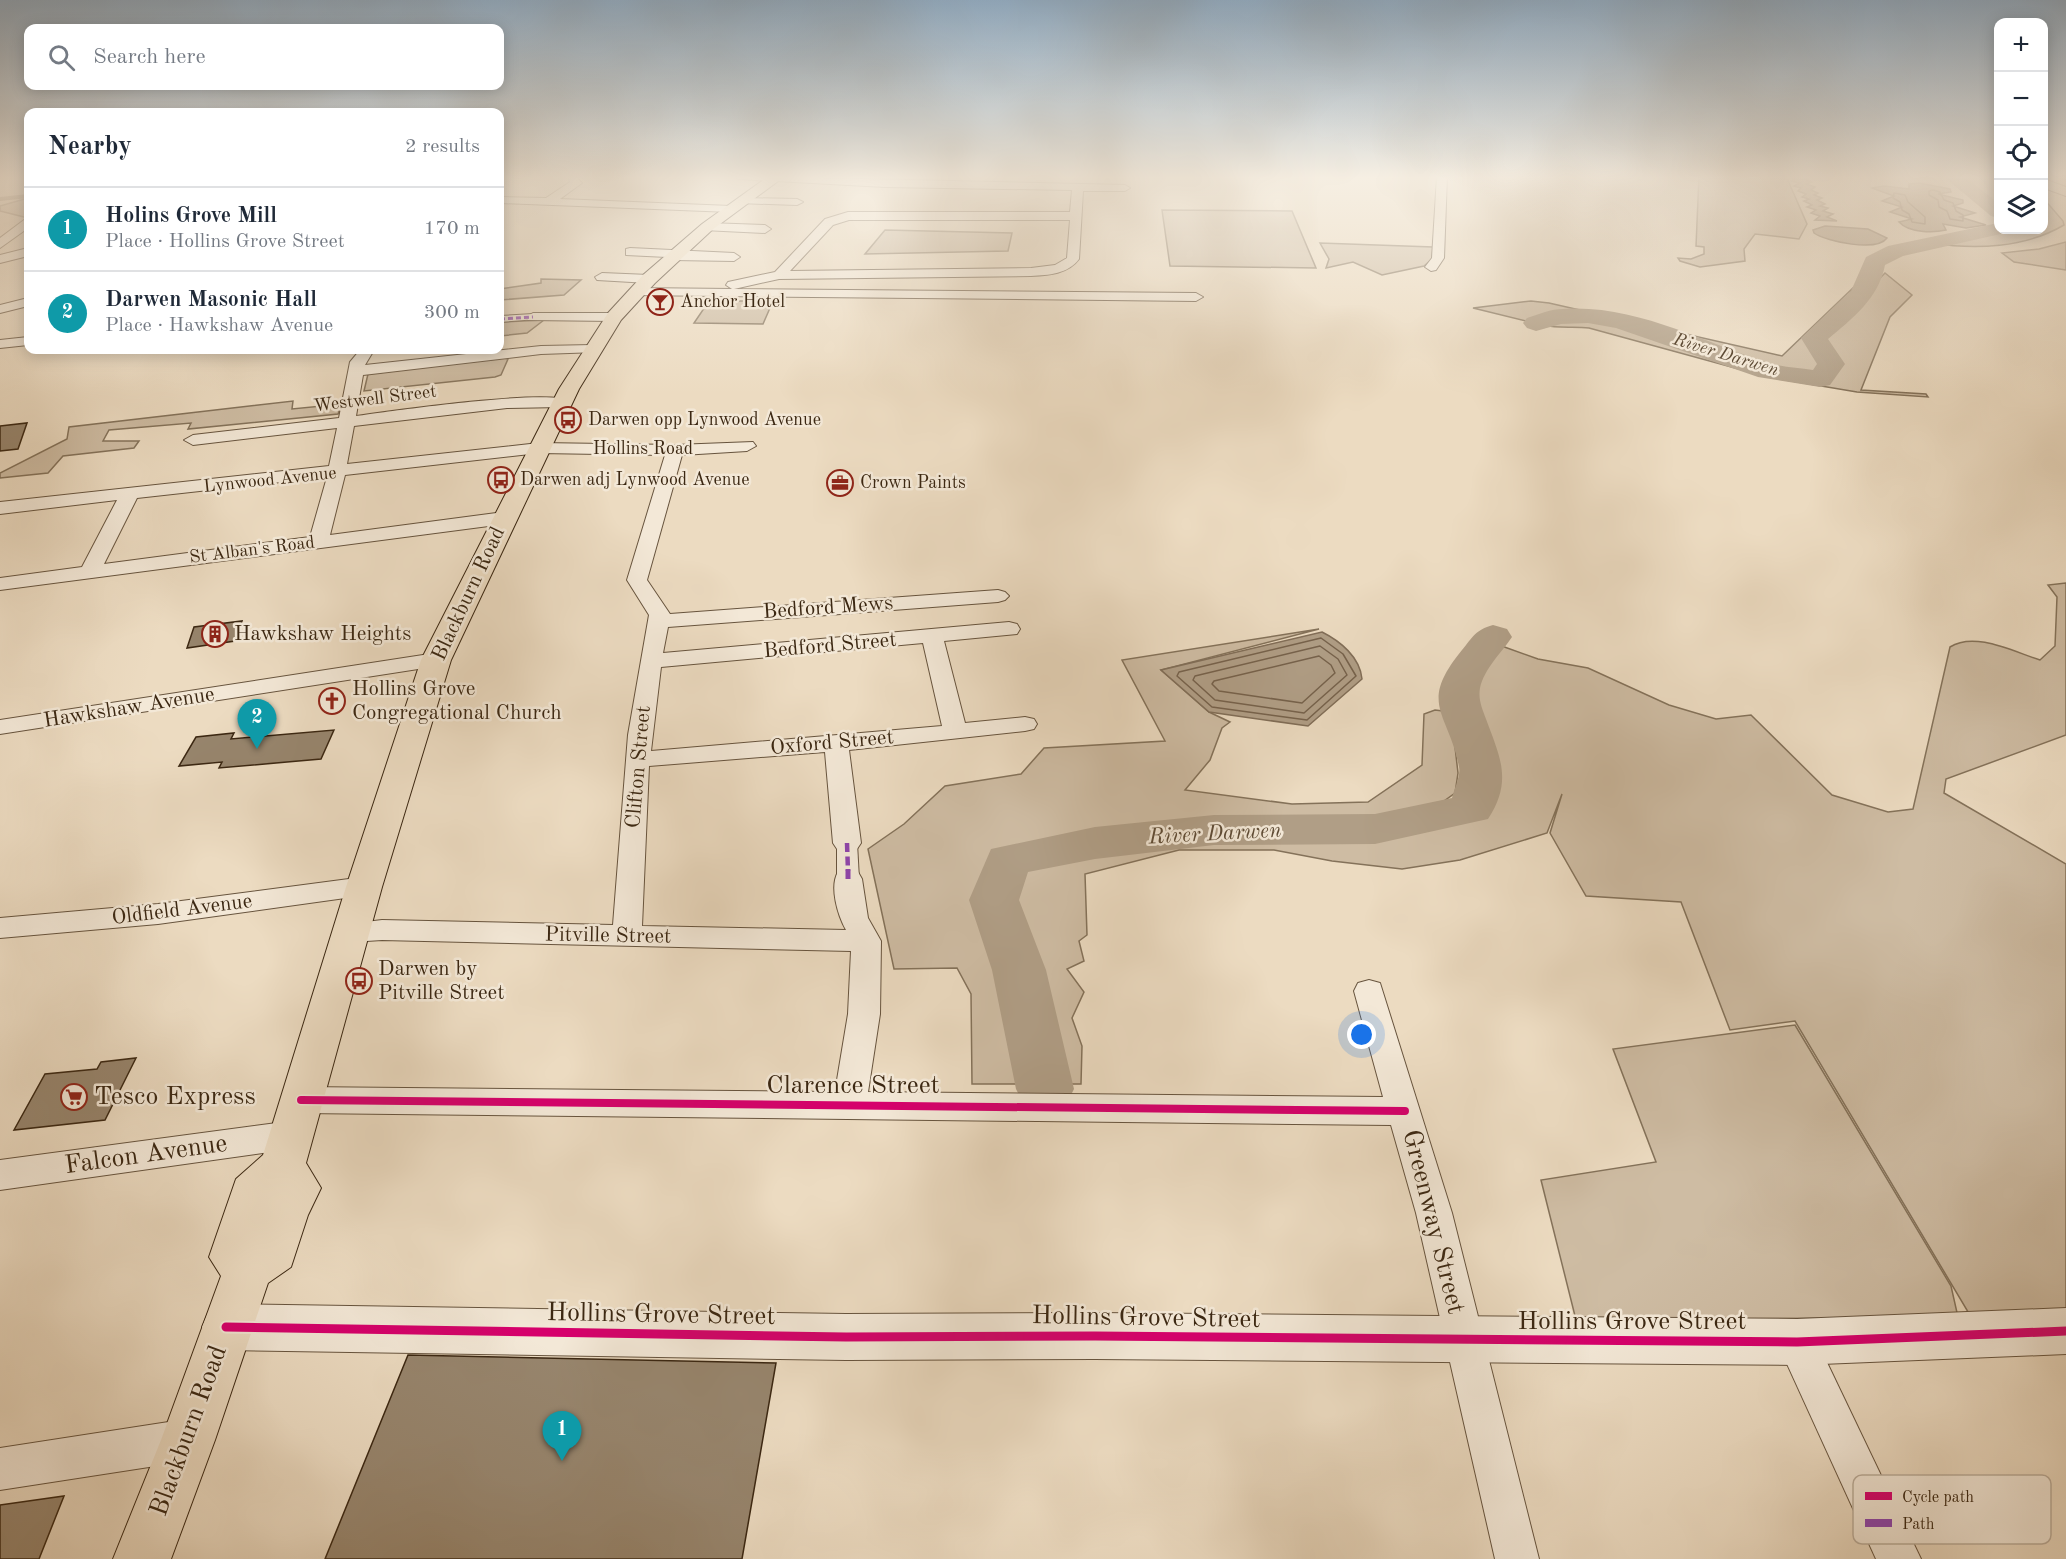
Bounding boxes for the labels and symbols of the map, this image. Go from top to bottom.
bar icon: Anchor Hotel [645,287,675,317]
place label: Anchor Hotel [680,293,785,311]
water label: River Darwen [1670,330,1781,380]
street label: Westwell Street [312,383,438,415]
bus stop icon: Darwen opp Lynwood Avenue [553,405,583,435]
place label: Darwen opp Lynwood Avenue [588,411,821,429]
street label: Hollins Road [593,440,693,458]
street label: Lynwood Avenue [202,464,338,496]
bus stop icon: Darwen adj Lynwood Avenue [486,465,516,495]
office icon: Crown Paints [825,468,855,498]
place label: Darwen adj Lynwood Avenue [520,471,749,489]
place label: Crown Paints [860,474,966,492]
street label: Blackburn Road [429,524,509,664]
street label: St Alban's Road [188,533,316,567]
street label: Bedford Mews [762,593,894,623]
building icon: Hawkshaw Heights [200,619,230,649]
place label: Hawkshaw Heights [234,624,411,645]
street label: Bedford Street [763,630,897,662]
place label: Hollins Grove Congregational Church [352,679,562,724]
street label: Hawkshaw Avenue [42,684,216,732]
church icon: Hollins Grove Congregational Church [317,686,347,716]
pin: 2 [238,700,276,749]
street label: Clifton Street [623,705,655,829]
street label: Oxford Street [769,727,895,759]
water label: River Darwen [1147,820,1283,849]
street label: Oldfield Avenue [111,891,253,929]
street label: Pitville Street [545,924,671,948]
place label: Darwen by Pitville Street [378,959,505,1004]
bus stop icon: Darwen by Pitville Street [344,966,374,996]
your location [1347,1020,1376,1049]
street label: Clarence Street [766,1073,940,1099]
supermarket icon: Tesco Express [59,1082,89,1112]
place label: Tesco Express [94,1084,256,1110]
street label: Greenway Street [1398,1127,1468,1317]
street label: Falcon Avenue [63,1131,229,1179]
street label: Hollins Grove Street [546,1300,776,1330]
street label: Hollins Grove Street [1031,1303,1261,1333]
street label: Hollins Grove Street [1518,1309,1746,1335]
street label: Blackburn Road [146,1342,232,1520]
pin: 1 [542,1412,582,1461]
legend [1853,1475,2051,1544]
text: Cycle path [1902,1490,1974,1506]
text: Path [1902,1517,1935,1533]

